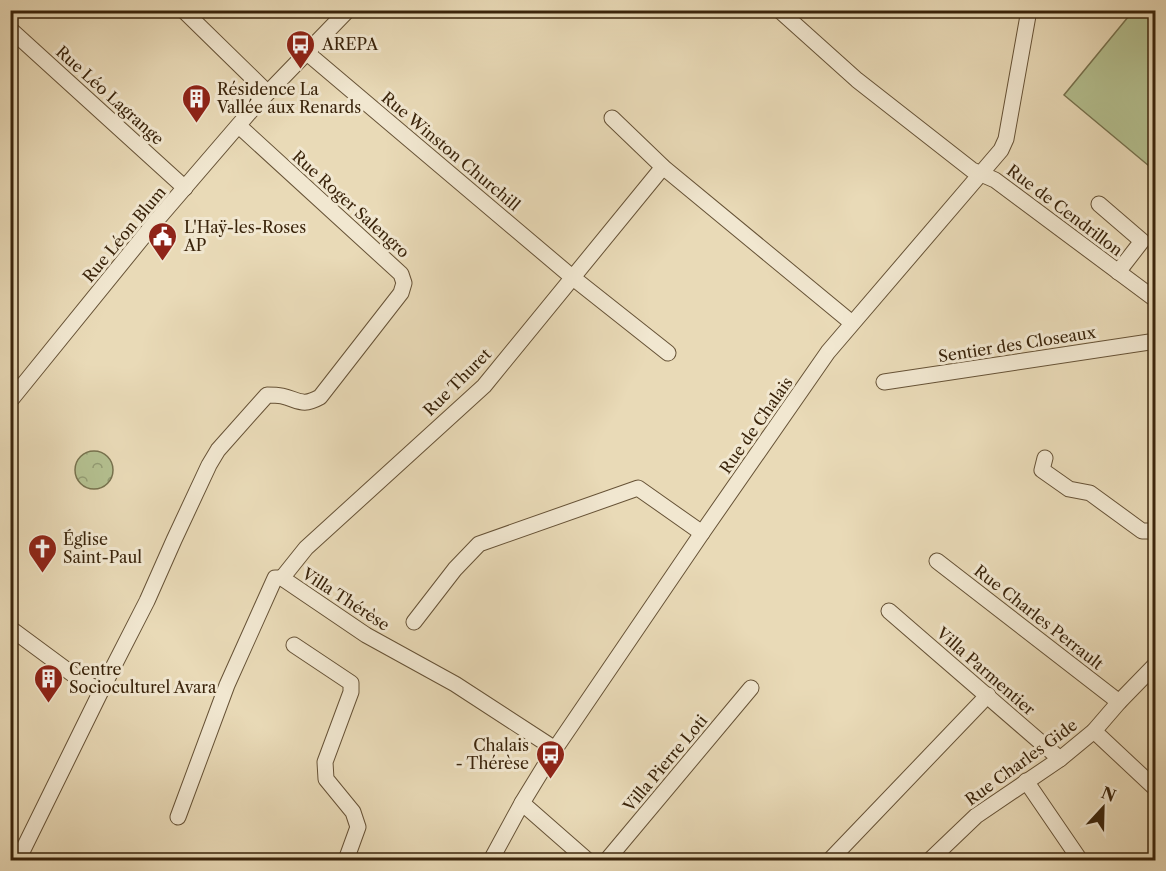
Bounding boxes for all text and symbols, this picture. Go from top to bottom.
bus stop icon: AREPA [285,28,317,70]
place label: AREPA [321,34,379,54]
street label: Rue Léo Lagrange [52,41,168,149]
place label: Résidence La Vallée aux Renards [216,79,361,117]
building icon: Résidence La Vallée aux Renards [180,82,212,124]
street label: Rue Winston Churchill [378,87,525,215]
street label: Rue Roger Salengro [288,146,414,262]
street label: Rue de Cendrillon [1003,160,1127,260]
street label: Rue Léon Blum [78,182,170,286]
place label: L'Haÿ-les-Roses AP [183,217,306,255]
public building icon: L'Haÿ-les-Roses AP [147,220,179,262]
street label: Sentier des Closeaux [937,322,1098,366]
street label: Rue Thuret [419,344,495,420]
street label: Rue de Chalais [715,373,797,477]
place label: Église Saint-Paul [63,529,142,567]
church icon: Église Saint-Paul [26,532,58,574]
street label: Rue Charles Perrault [970,560,1108,674]
street label: Villa Thérèse [298,563,394,635]
street label: Villa Parmentier [932,622,1040,719]
place label: Centre Socioculturel Avara [69,659,217,697]
building icon: Centre Socioculturel Avara [32,662,64,704]
street label: Villa Pierre Loti [618,710,711,816]
street label: Rue Charles Gide [961,715,1081,809]
place label: Chalais - Thérèse [455,735,529,773]
bus stop icon: Chalais - Thérèse [534,738,566,780]
north arrow [1073,778,1133,838]
text: N [1098,782,1119,806]

